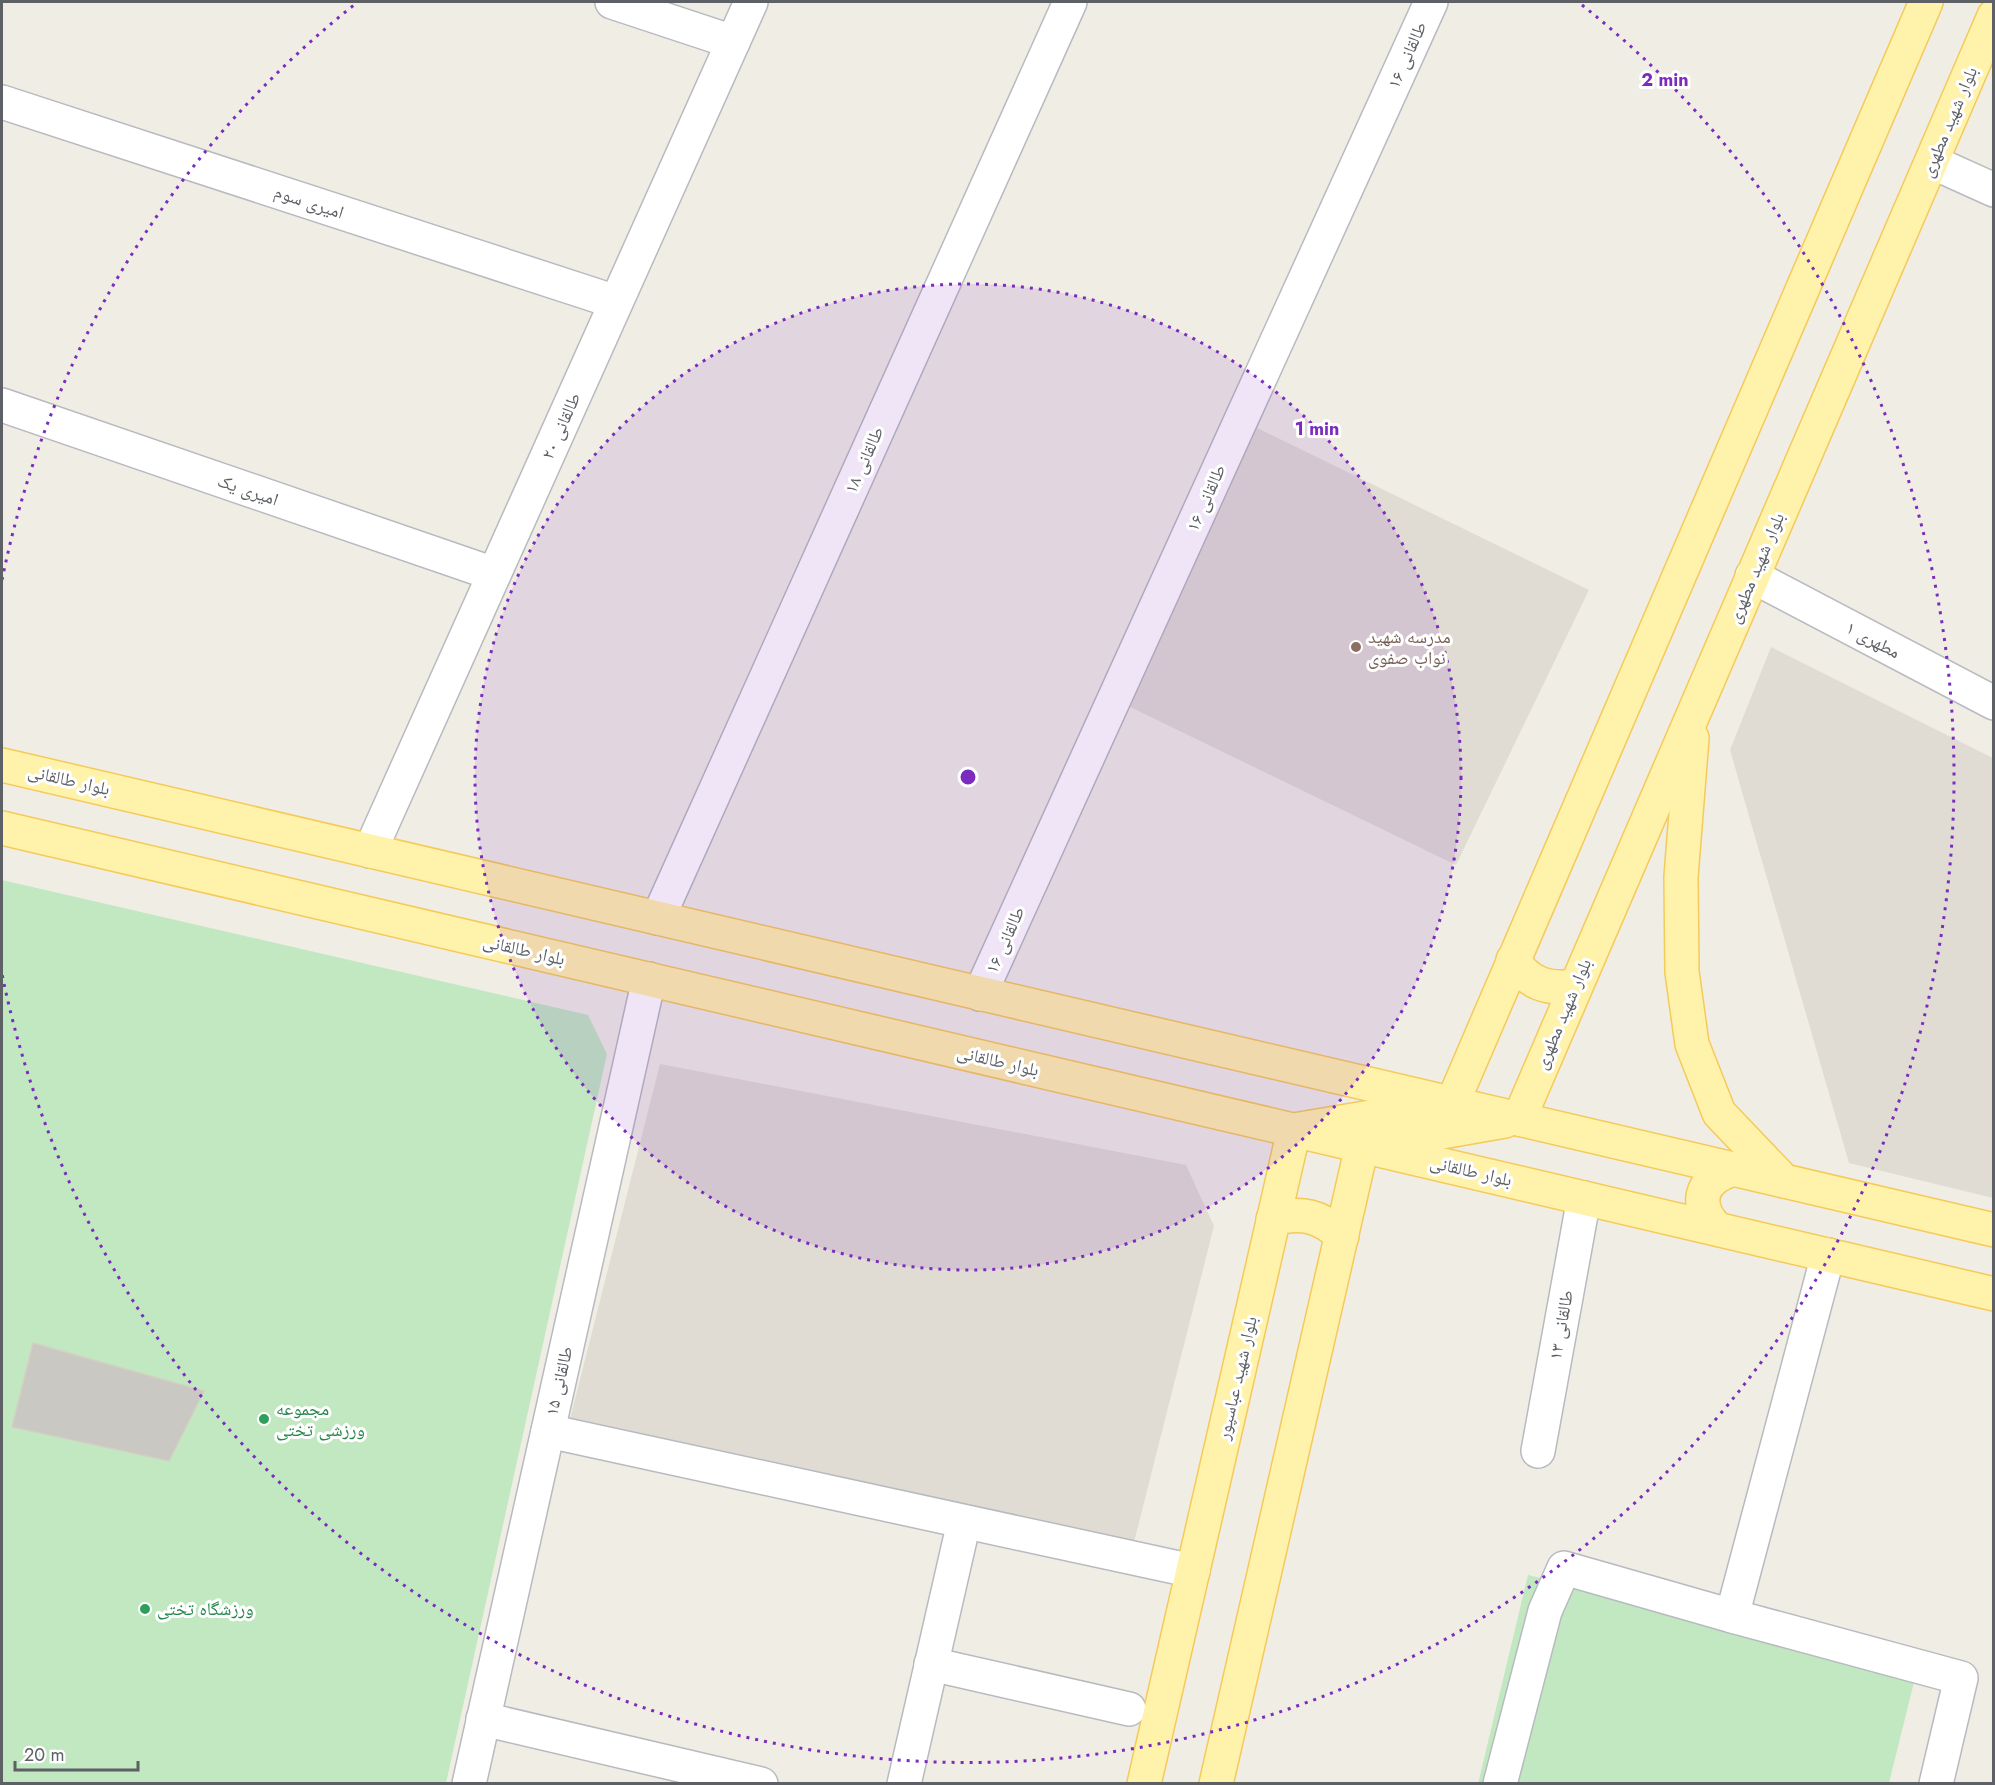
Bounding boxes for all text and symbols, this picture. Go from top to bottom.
street label: طالقانی ۱۶ [1381,17,1433,93]
street label: بلوار شهید مطهری [1914,62,1984,182]
text: 2 min [1641,67,1689,93]
street label: امیری سوم [271,179,347,225]
street label: طالقانی ۲۰ [535,388,587,464]
text: 1 min [1295,416,1339,442]
street label: طالقانی ۱۸ [838,422,890,498]
street label: طالقانی ۱۶ [1180,460,1232,536]
street label: امیری یک [214,467,282,513]
street label: بلوار شهید مطهری [1721,508,1791,628]
street label: مطهری ۱ [1841,615,1905,665]
place label: مدرسه شهید نواب صفوی [1368,624,1451,671]
marker: مدرسه شهید نواب صفوی [1349,640,1363,654]
street label: بلوار طالقانی [25,758,113,802]
centre of rings [958,767,978,787]
street label: طالقانی ۱۶ [979,902,1031,978]
street label: بلوار طالقانی [480,928,568,972]
street label: بلوار شهید مطهری [1528,954,1598,1074]
street label: بلوار طالقانی [954,1039,1042,1083]
street label: بلوار طالقانی [1427,1149,1515,1193]
street label: طالقانی ۱۳ [1542,1288,1580,1362]
street label: بلوار شهید عباسپور [1210,1314,1264,1443]
street label: طالقانی ۱۵ [538,1344,580,1418]
place label: مجموعه ورزشی تختی [276,1396,365,1443]
marker: مجموعه ورزشی تختی [257,1412,271,1426]
place label: ورزشگاه تختی [157,1596,254,1622]
marker: ورزشگاه تختی [138,1602,152,1616]
scale bar [15,1734,138,1772]
text: 20 m [24,1742,64,1768]

